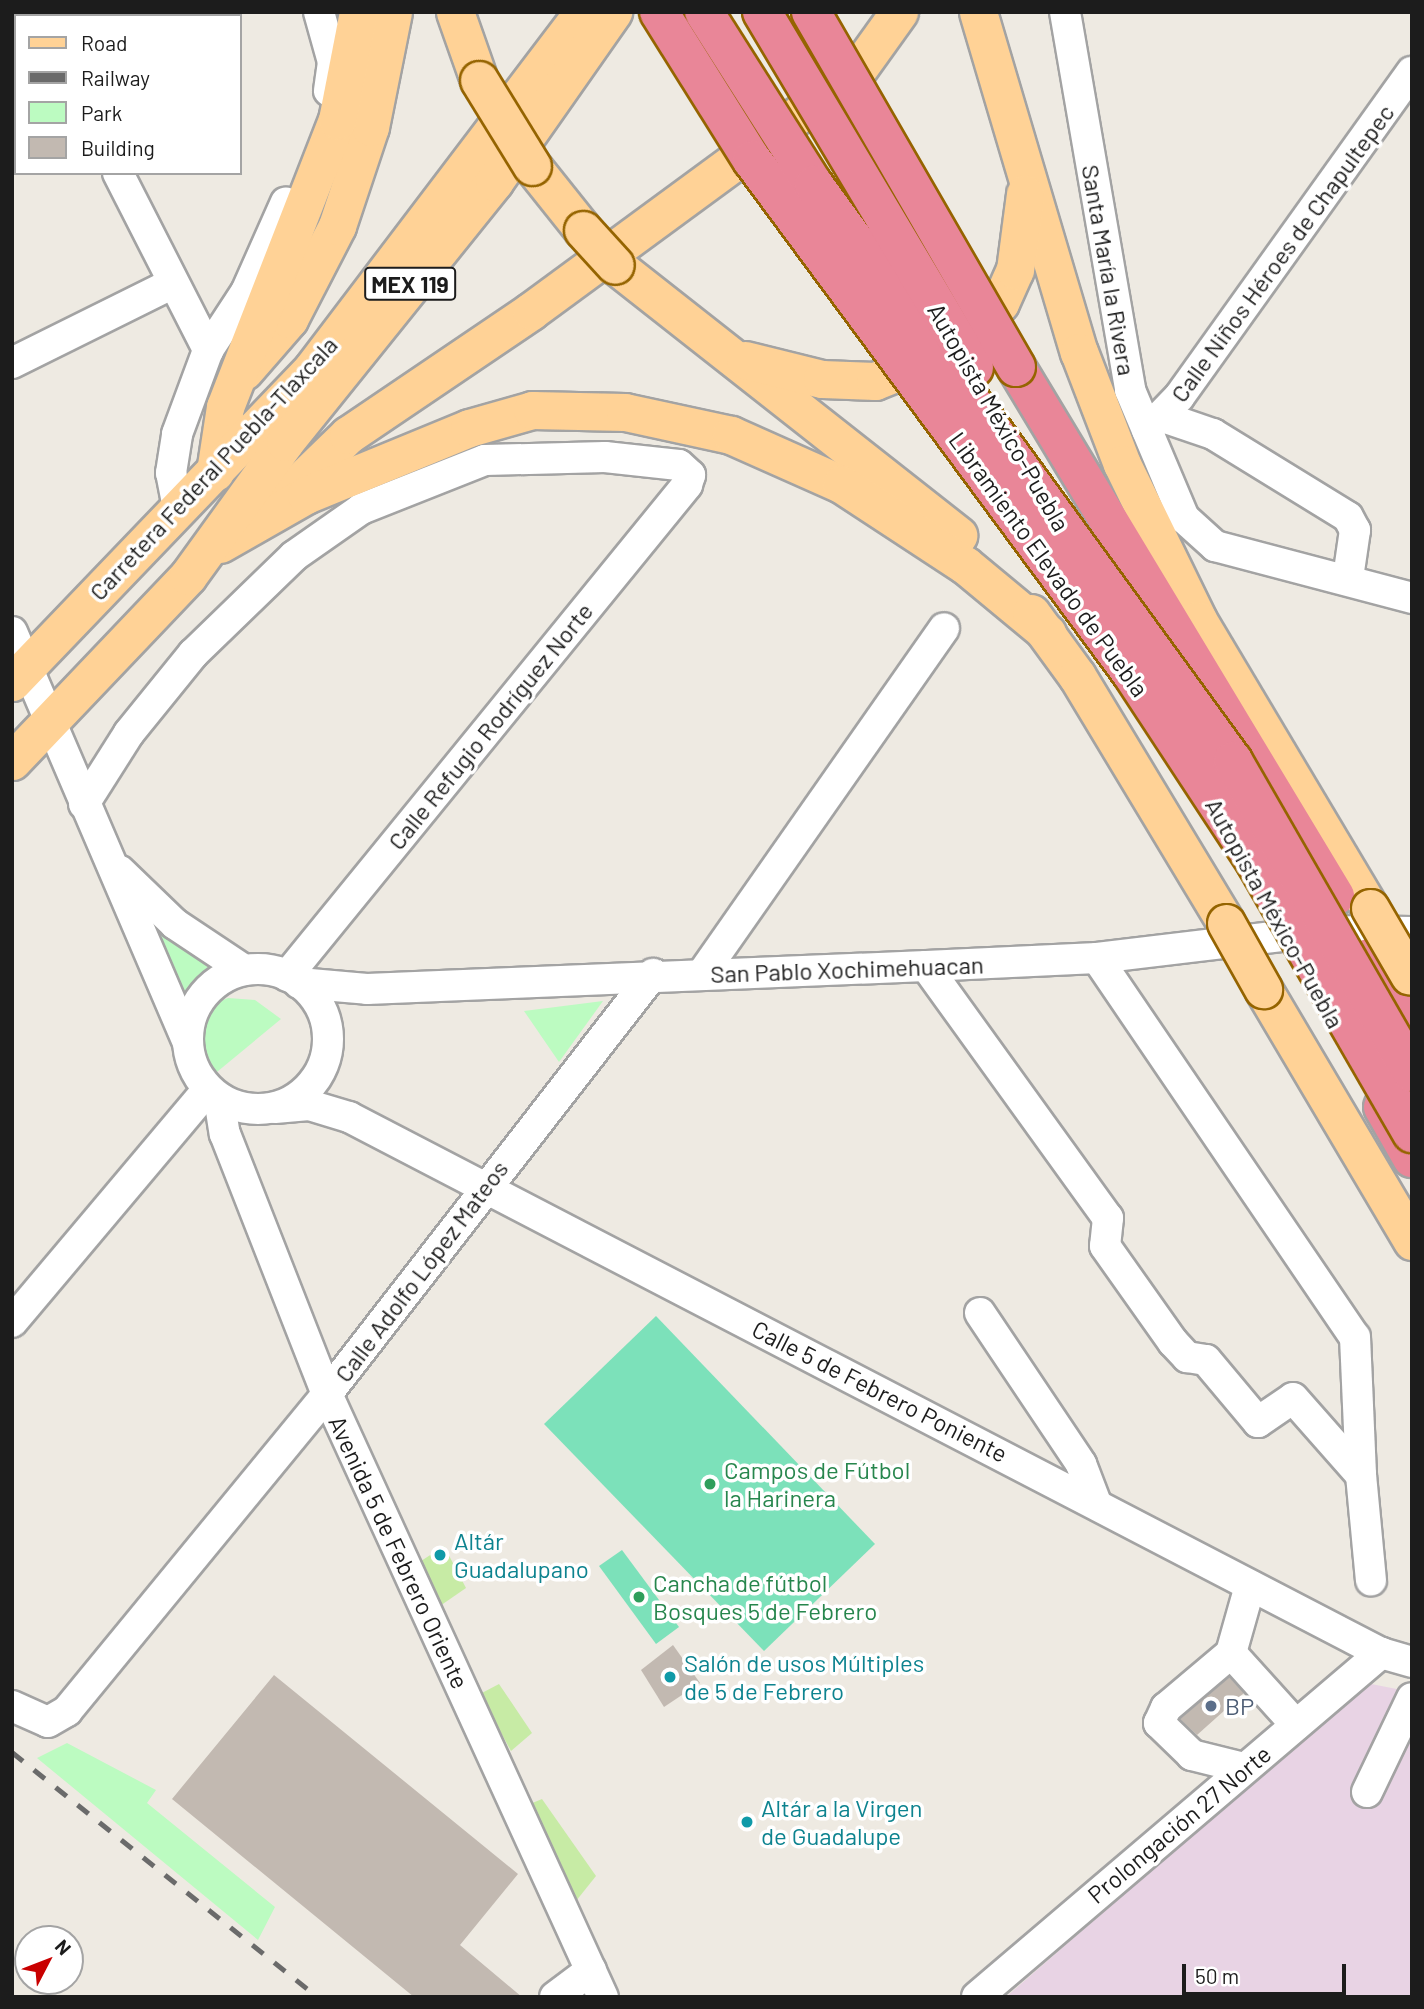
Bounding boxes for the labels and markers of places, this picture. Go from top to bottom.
place label: Campos de Fútbol la Harinera [724,1456,910,1512]
marker: Campos de Fútbol la Harinera [702,1476,718,1492]
place label: Altár Guadalupano [454,1527,589,1583]
marker: Altár Guadalupano [432,1547,448,1563]
place label: Cancha de fútbol Bosques 5 de Febrero [653,1569,877,1625]
marker: Cancha de fútbol Bosques 5 de Febrero [631,1589,647,1605]
place label: Salón de usos Múltiples de 5 de Febrero [684,1649,924,1705]
marker: Salón de usos Múltiples de 5 de Febrero [662,1669,678,1685]
place label: BP [1225,1692,1254,1720]
marker: BP [1203,1698,1219,1714]
place label: Altár a la Virgen de Guadalupe [761,1794,923,1850]
marker: Altár a la Virgen de Guadalupe [739,1814,755,1830]

